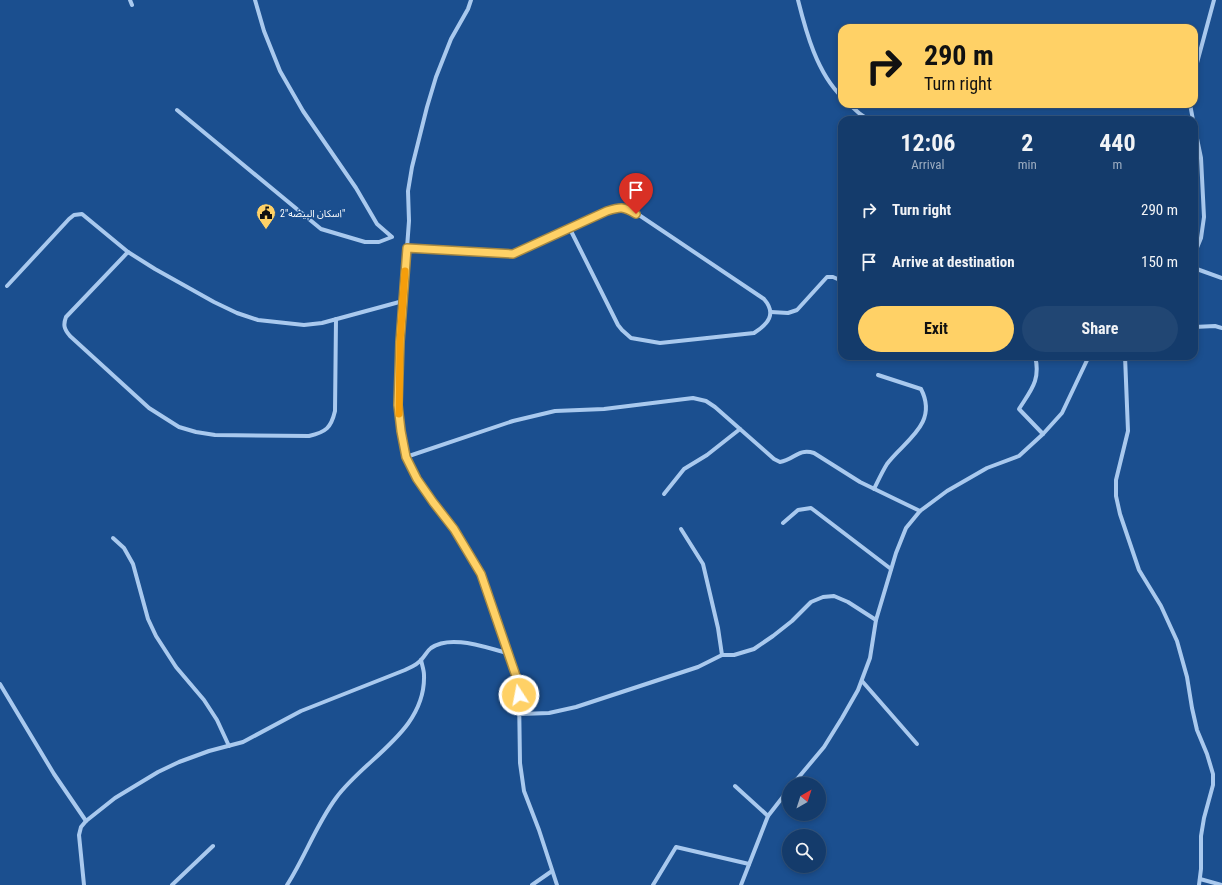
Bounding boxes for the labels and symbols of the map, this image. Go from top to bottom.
pin [619,173,653,214]
public building icon: اسكان البيضه"2" [255,202,277,230]
place label: اسكان البيضه"2" [280,208,345,219]
position arrow [498,674,540,716]
north arrow [782,777,826,821]

